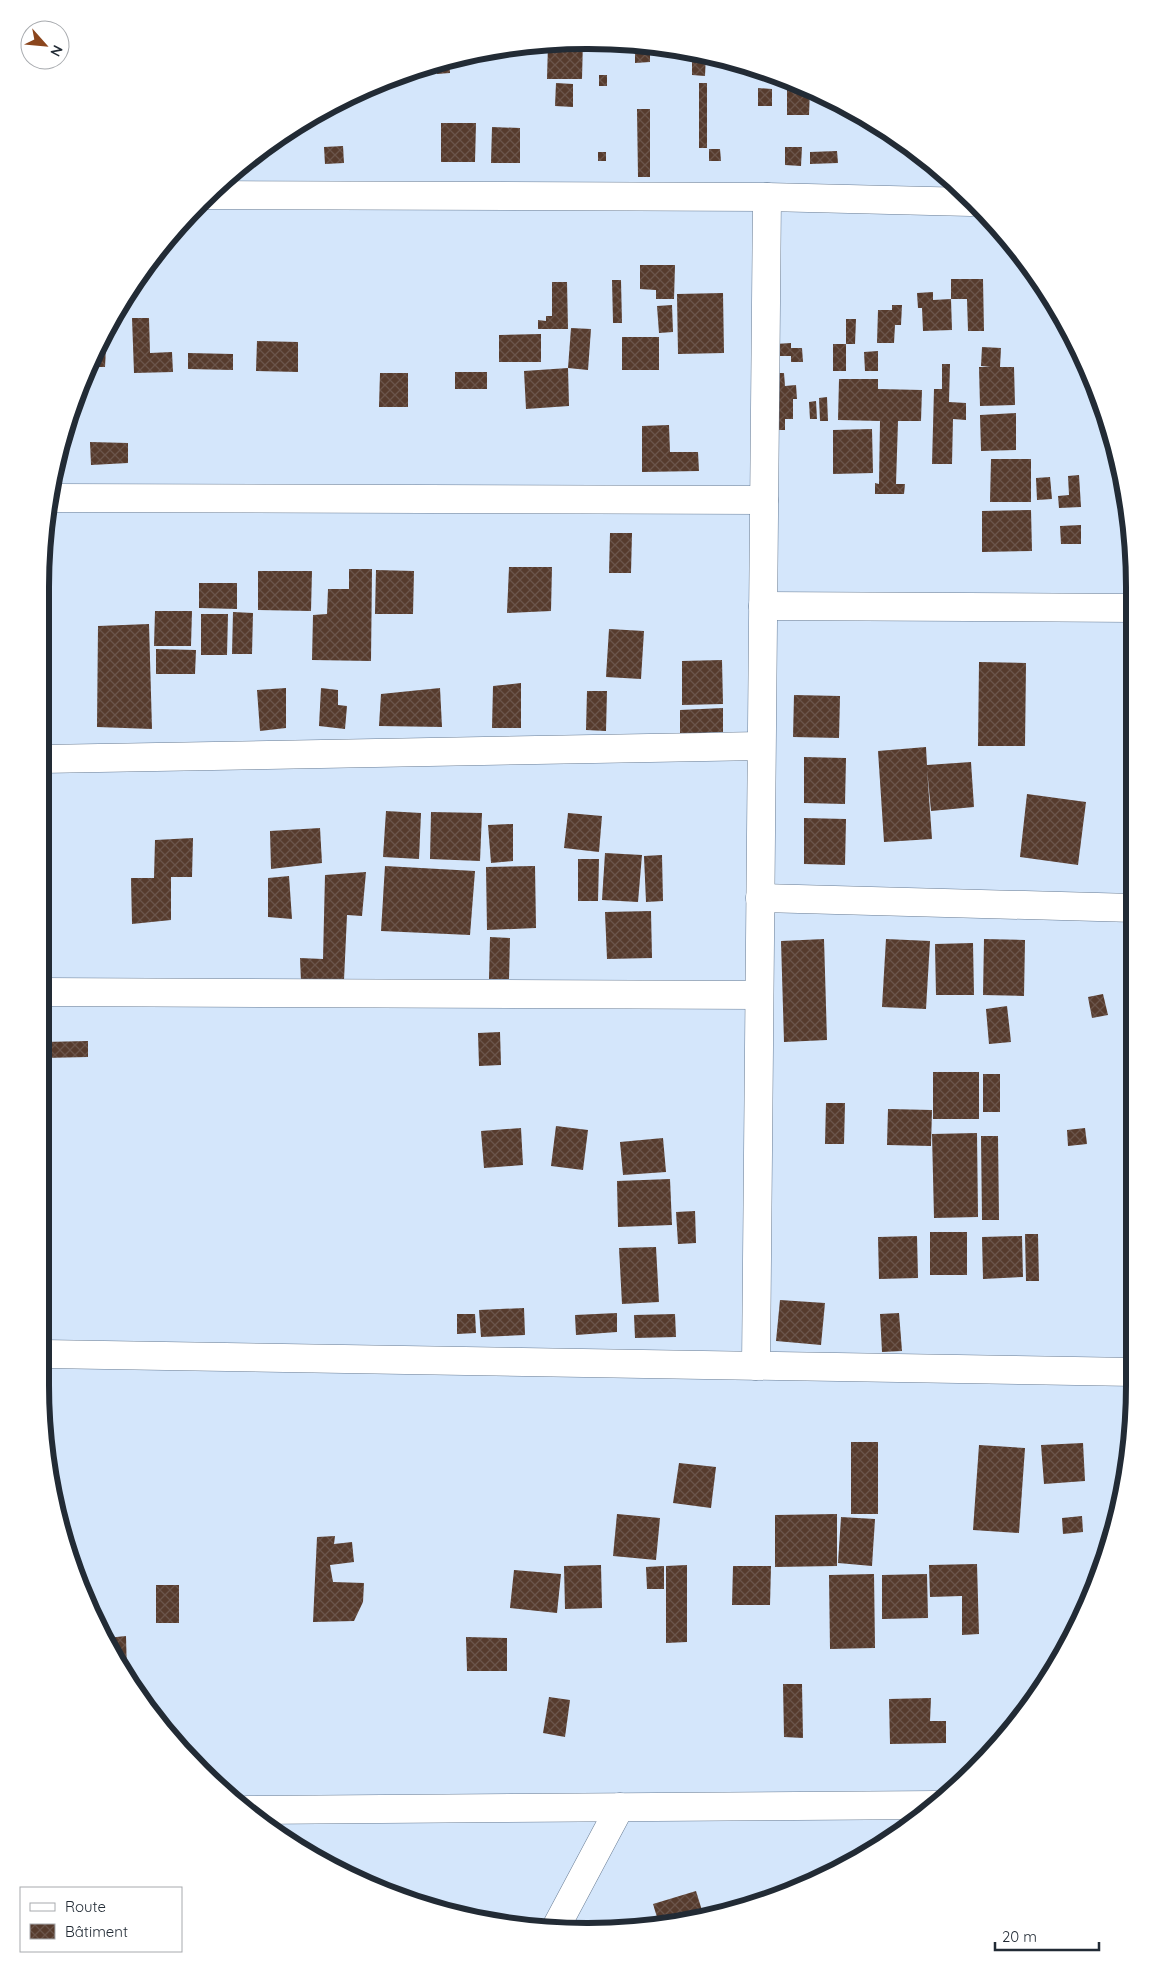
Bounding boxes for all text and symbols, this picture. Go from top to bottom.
north arrow [20,20,70,70]
text: N [46,42,67,60]
legend [20,1887,182,1952]
text: Route [65,1897,106,1916]
scale bar [995,1920,1099,1952]
text: Bâtiment [65,1922,128,1941]
text: 20 m [1002,1927,1037,1946]

